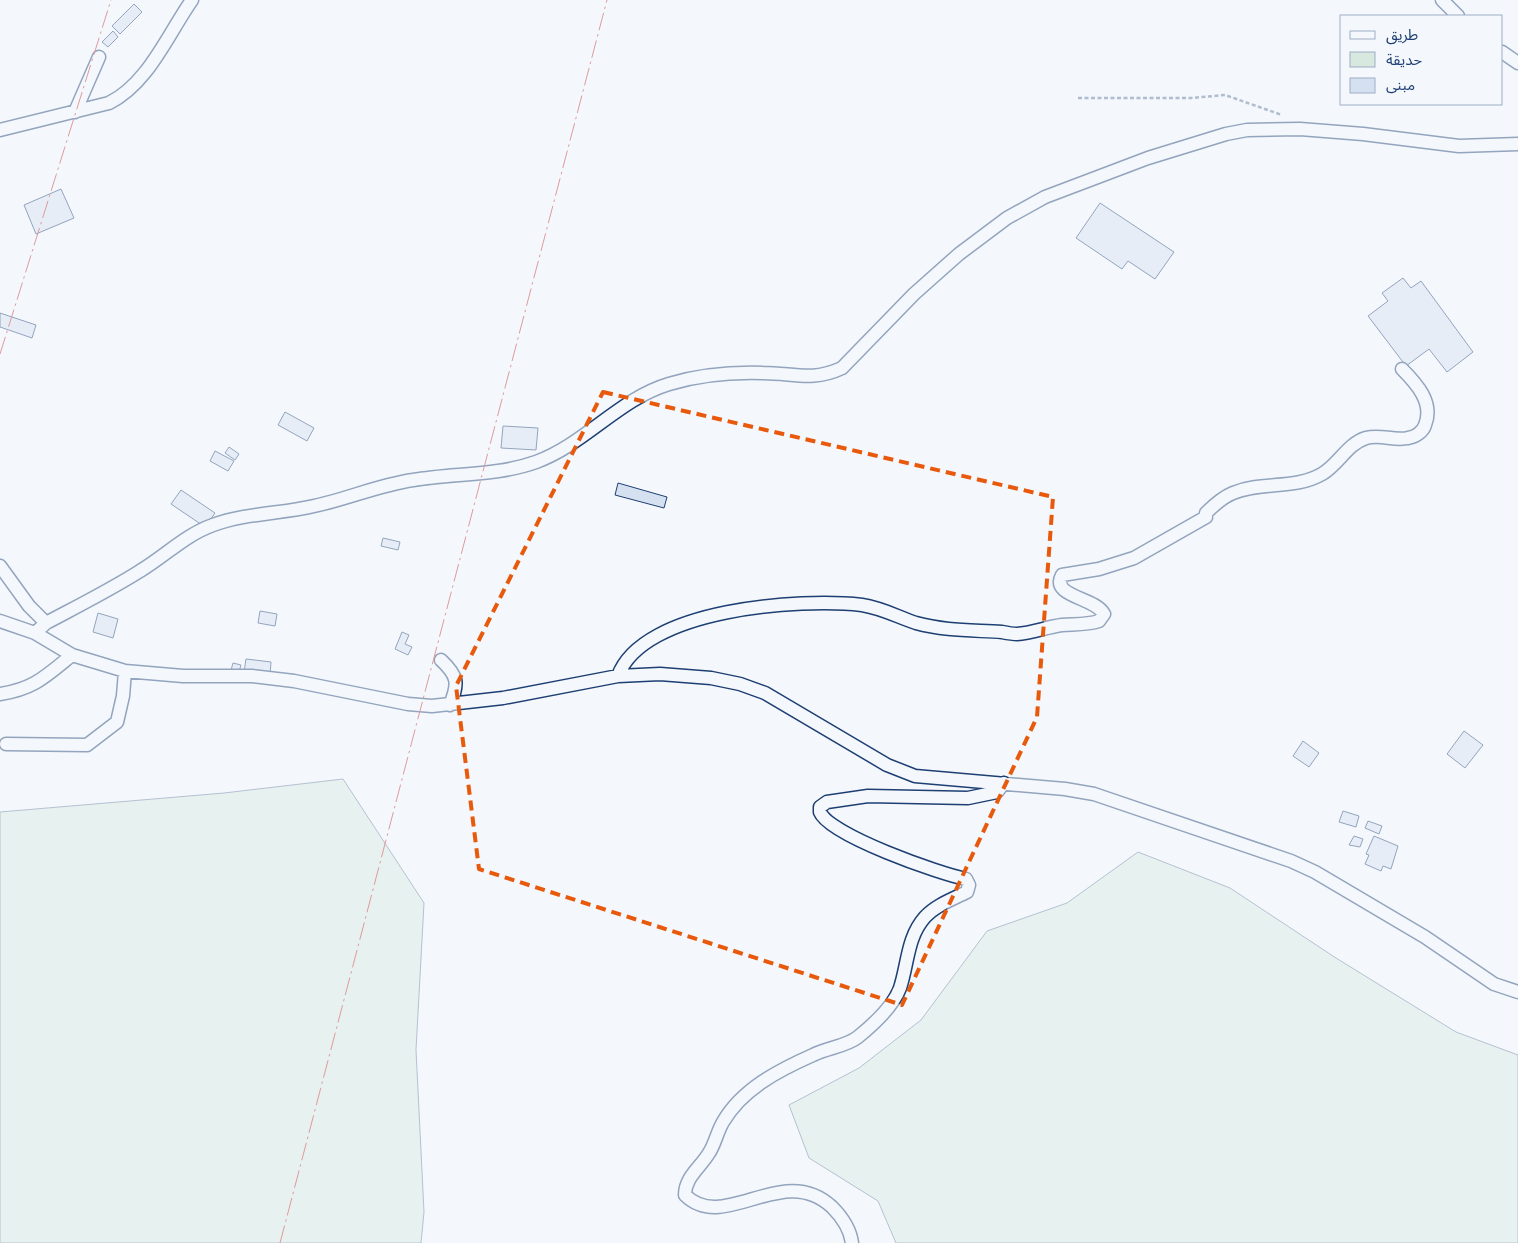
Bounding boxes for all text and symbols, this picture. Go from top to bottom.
legend [1340,15,1503,105]
text: طريق [1386,24,1418,45]
text: حديقة [1386,49,1422,69]
text: مبنى [1386,74,1415,94]

